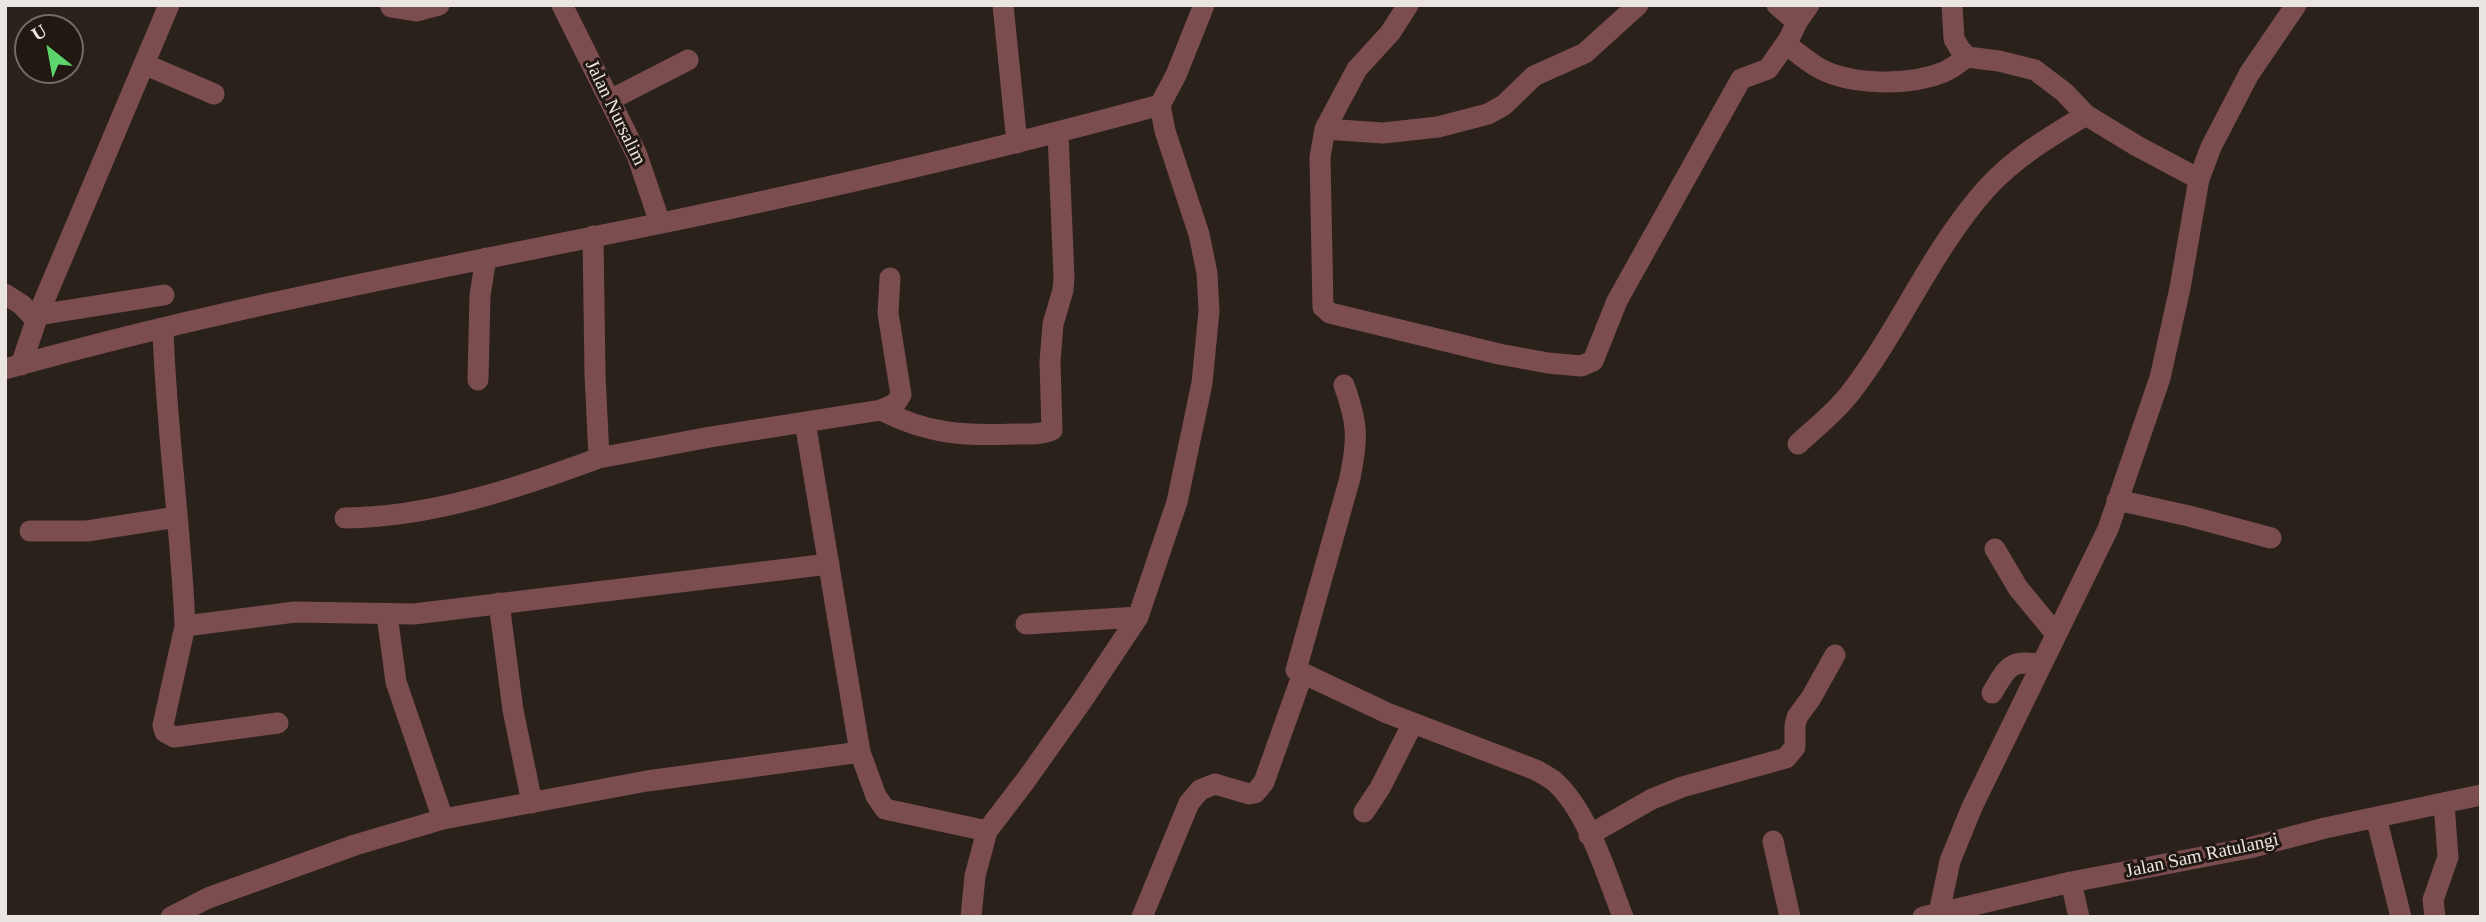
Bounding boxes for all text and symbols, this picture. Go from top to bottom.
north arrow [14,14,84,84]
text: U [28,20,50,45]
street label: Jalan Nursalim [580,57,650,169]
street label: Jalan Sam Ratulangi [2123,829,2281,883]

